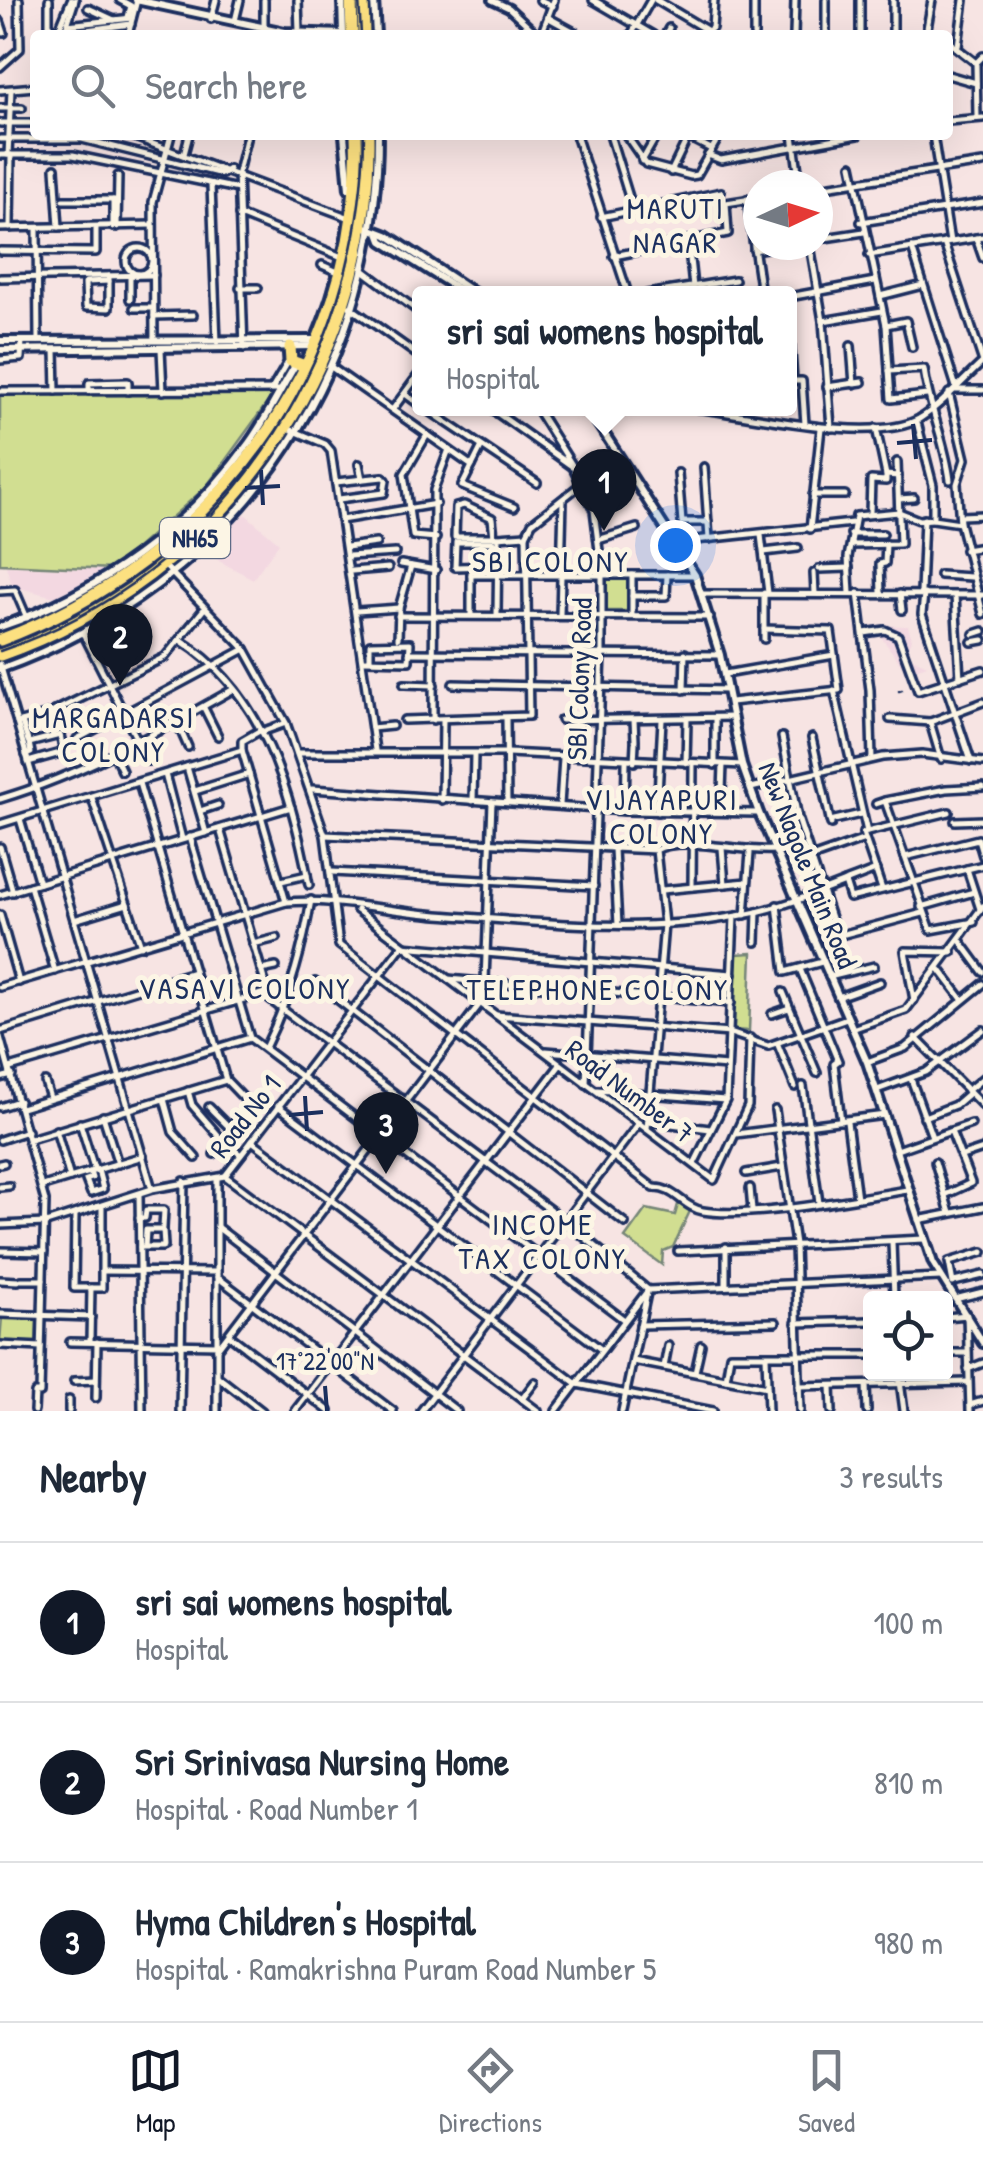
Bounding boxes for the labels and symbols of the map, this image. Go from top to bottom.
north arrow [743,170,833,260]
district label: MARUTI NAGAR [627,188,725,262]
pin: 1 [572,448,636,531]
road number: NH65 [160,518,230,558]
your location [650,520,701,571]
district label: SBI COLONY [472,541,630,581]
street label: SBI Colony Road [557,597,601,761]
pin: 2 [88,604,152,686]
district label: MARGADARSI COLONY [32,697,196,771]
street label: New Nagole Main Road [749,756,867,974]
district label: VIJAYAPURI COLONY [585,779,739,853]
district label: VASAVI COLONY [138,968,352,1008]
district label: TELEPHONE COLONY [466,969,730,1009]
street label: Road Number 7 [558,1030,702,1152]
street label: Road No 1 [201,1067,289,1165]
pin: 3 [354,1092,418,1174]
district label: INCOME TAX COLONY [459,1204,627,1278]
text: 17°22'00"N [276,1344,374,1378]

